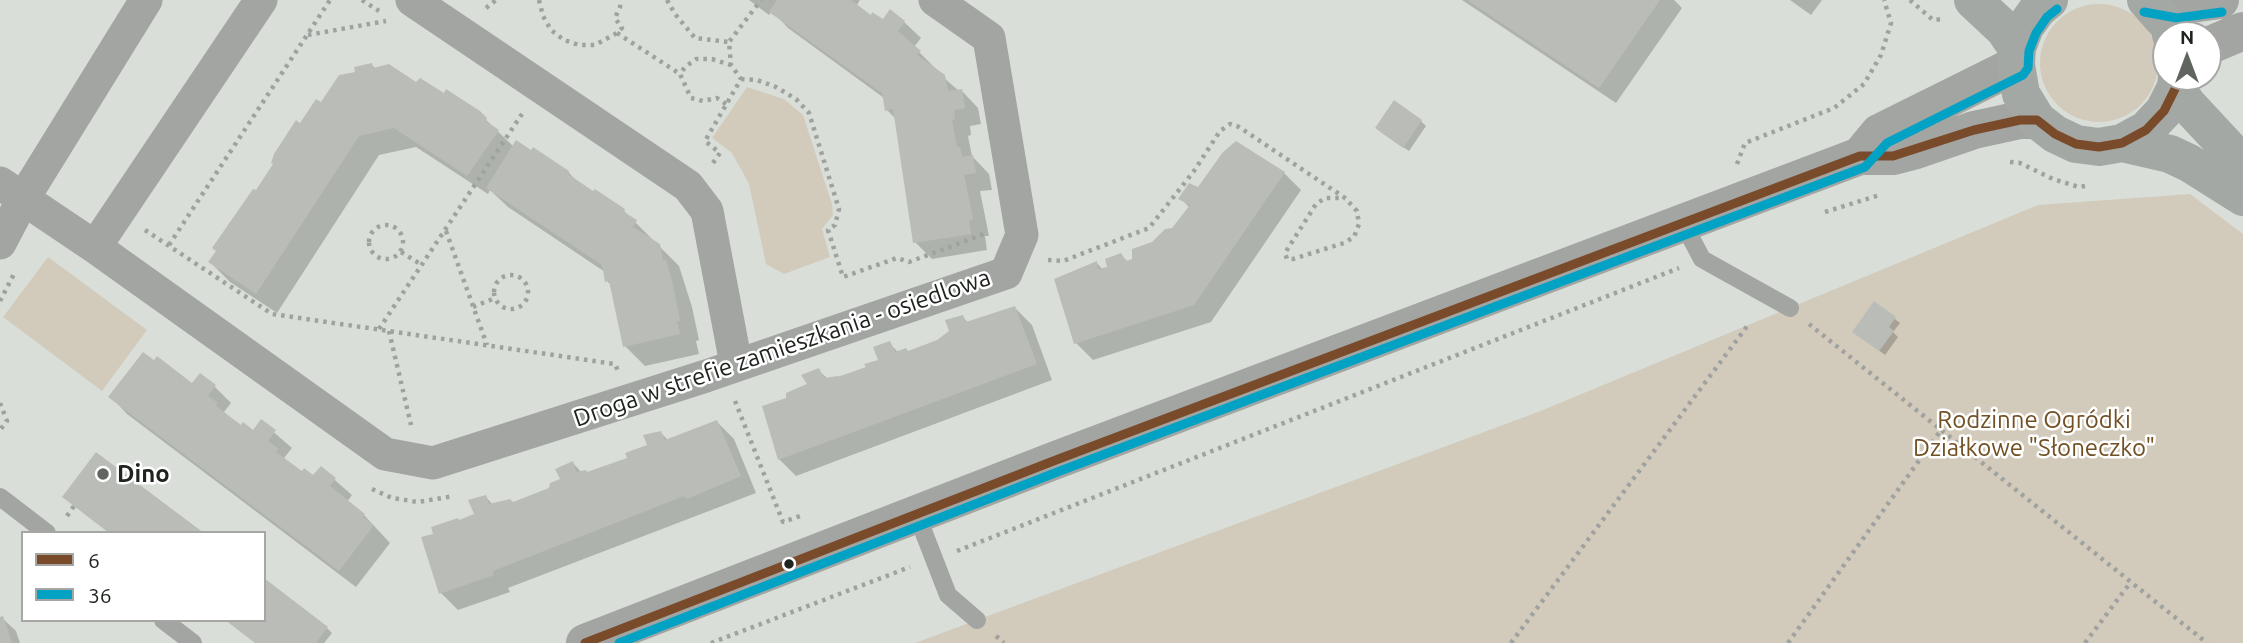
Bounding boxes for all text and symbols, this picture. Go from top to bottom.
north arrow [2152,21,2222,91]
text: N [2180,26,2194,48]
street label: Droga w strefie zamieszkania - osiedlowa [570,263,994,433]
park label: Rodzinne Ogródki Działkowe "Słoneczko" [1913,406,2155,462]
place label: Dino [117,460,170,488]
marker: Dino [95,466,111,482]
legend [21,531,266,622]
text: 6 [88,548,100,572]
unlabelled marker [782,557,796,571]
text: 36 [88,583,112,607]

